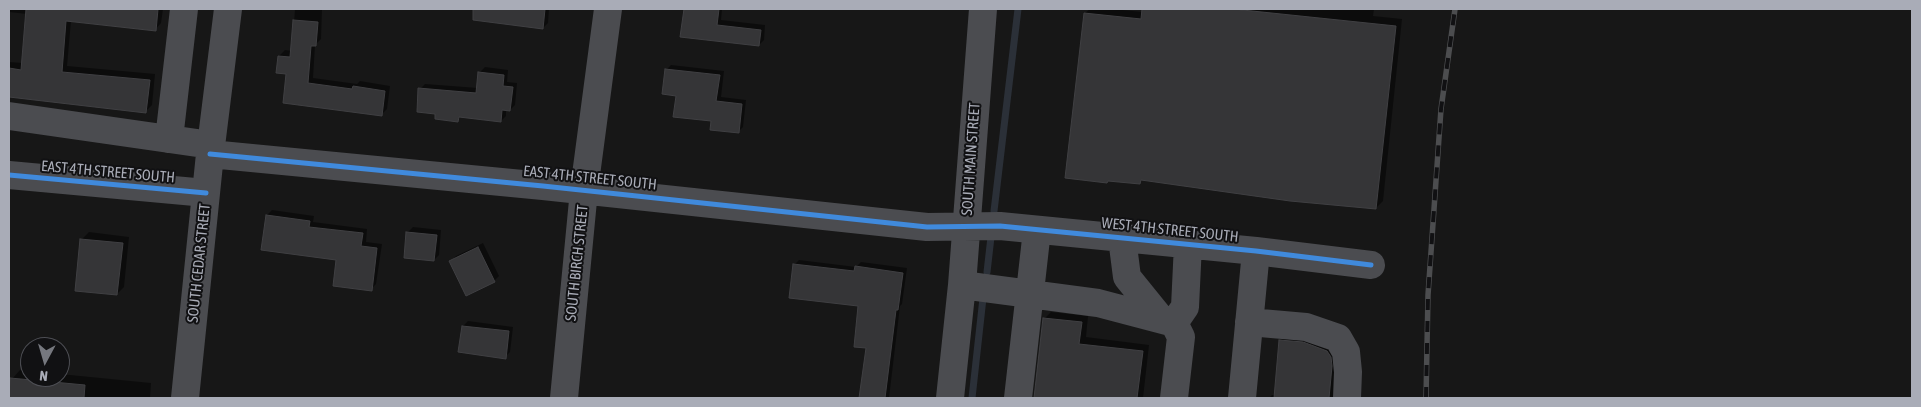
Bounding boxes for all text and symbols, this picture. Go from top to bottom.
street label: SOUTH MAIN STREET [958,102,984,216]
street label: EAST 4TH STREET SOUTH [40,157,176,187]
street label: EAST 4TH STREET SOUTH [522,162,658,194]
street label: SOUTH CEDAR STREET [184,203,214,323]
street label: SOUTH BIRCH STREET [562,204,592,322]
street label: WEST 4TH STREET SOUTH [1101,214,1239,246]
north arrow [20,337,70,387]
text: N [39,368,48,384]

